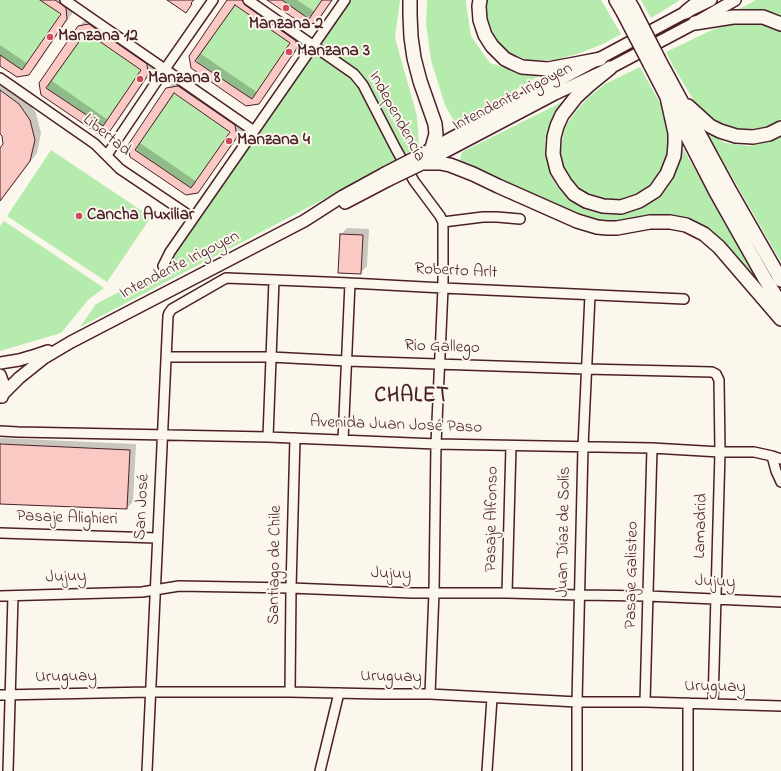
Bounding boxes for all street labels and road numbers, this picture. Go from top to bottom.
street label: Intendente Irigoyen [450,59,576,137]
street label: Independencia [363,68,429,166]
street label: Libertad [78,111,134,161]
street label: Intendente Irigoyen [117,227,243,305]
street label: Roberto Arlt [414,260,498,284]
street label: Rio Gallego [404,336,480,360]
street label: Avenida Juan José Paso [309,413,483,439]
street label: Pasaje Alfonso [482,466,504,572]
street label: Juan Díaz de Solís [554,466,576,598]
street label: San José [131,473,155,541]
street label: Lamadrid [691,493,713,559]
street label: Santiago de Chile [265,505,287,625]
street label: Pasaje Alighieri [16,507,118,531]
street label: Pasaje Galisteo [622,521,644,629]
street label: Jujuy [370,564,412,586]
street label: Jujuy [45,567,87,589]
street label: Jujuy [694,572,736,594]
street label: Uruguay [35,667,97,689]
street label: Uruguay [360,667,422,689]
street label: Uruguay [684,677,746,699]

